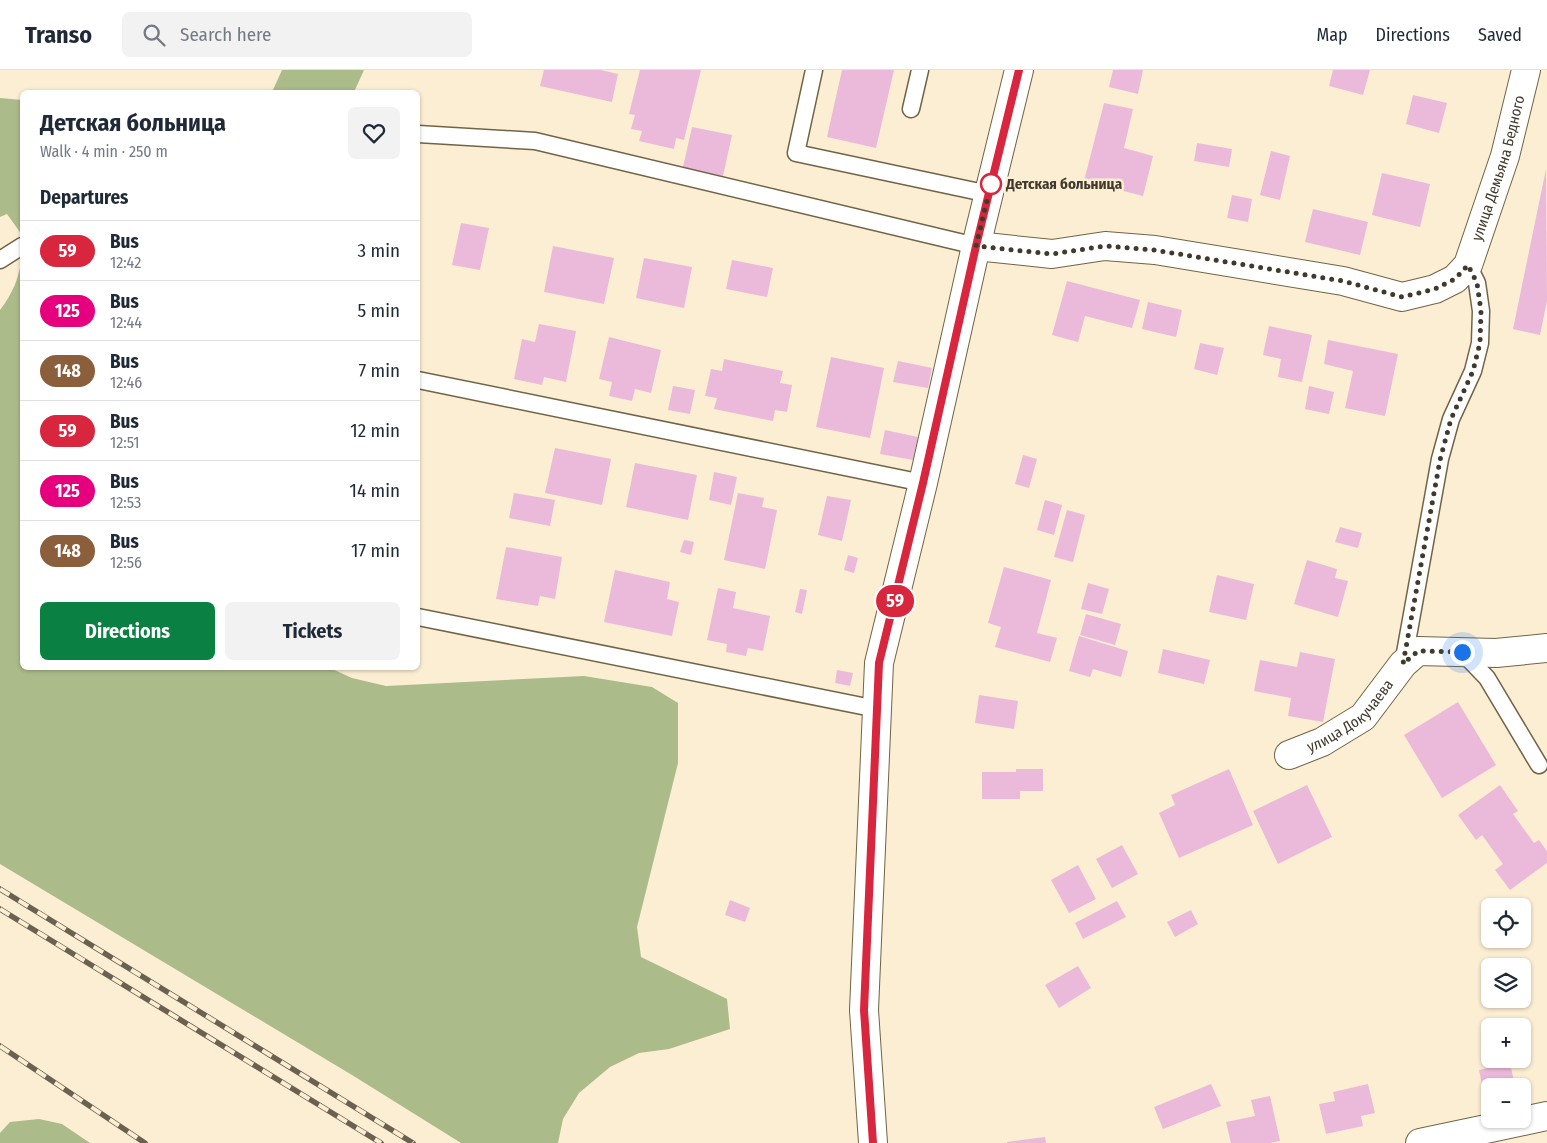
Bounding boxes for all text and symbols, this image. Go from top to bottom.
search box [122,12,472,57]
text: Transo [25,21,92,49]
icon: search [140,21,168,49]
text: Search here [180,23,272,46]
text: Map [1316,24,1348,46]
text: Directions [1376,24,1450,46]
text: Saved [1478,24,1522,46]
street label: улица Демьяна Бедного [1468,93,1529,243]
button: heart [348,107,400,159]
text: Детская больница [40,109,226,137]
text: Walk · 4 min · 250 m [40,142,168,161]
marker: Детская больница [980,173,1002,195]
place label: Детская больница [1005,175,1123,193]
text: Departures [40,186,128,209]
text: Bus [110,230,139,253]
text: 3 min [358,239,400,262]
text: 59 [59,240,76,262]
text: 12:42 [110,253,141,272]
text: Bus [110,290,139,313]
text: 5 min [357,299,400,322]
text: 125 [55,300,80,322]
text: 12:44 [110,313,142,332]
text: Bus [110,350,139,373]
text: 7 min [358,359,400,382]
text: 148 [54,360,81,382]
text: 12:46 [110,373,142,392]
text: Bus [110,410,139,433]
text: 12 min [350,419,400,442]
text: 59 [59,420,76,442]
text: 12:51 [110,433,140,452]
text: Bus [110,470,139,493]
text: 14 min [350,479,400,502]
text: 125 [55,480,80,502]
text: 12:53 [110,493,141,512]
text: Bus [110,530,139,553]
text: 17 min [351,539,400,562]
text: 148 [54,540,81,562]
text: 12:56 [110,553,142,572]
line badge: 59 [872,585,918,617]
text: 59 [886,590,904,612]
button: Directions [40,602,215,660]
button: Tickets [225,602,400,660]
your location [1450,640,1475,665]
street label: улица Докучаева [1304,676,1397,756]
map controls [1481,898,1531,1128]
button: locate [1481,898,1531,948]
button: layers [1481,958,1531,1008]
button: + [1481,1018,1531,1068]
button: − [1481,1078,1531,1128]

